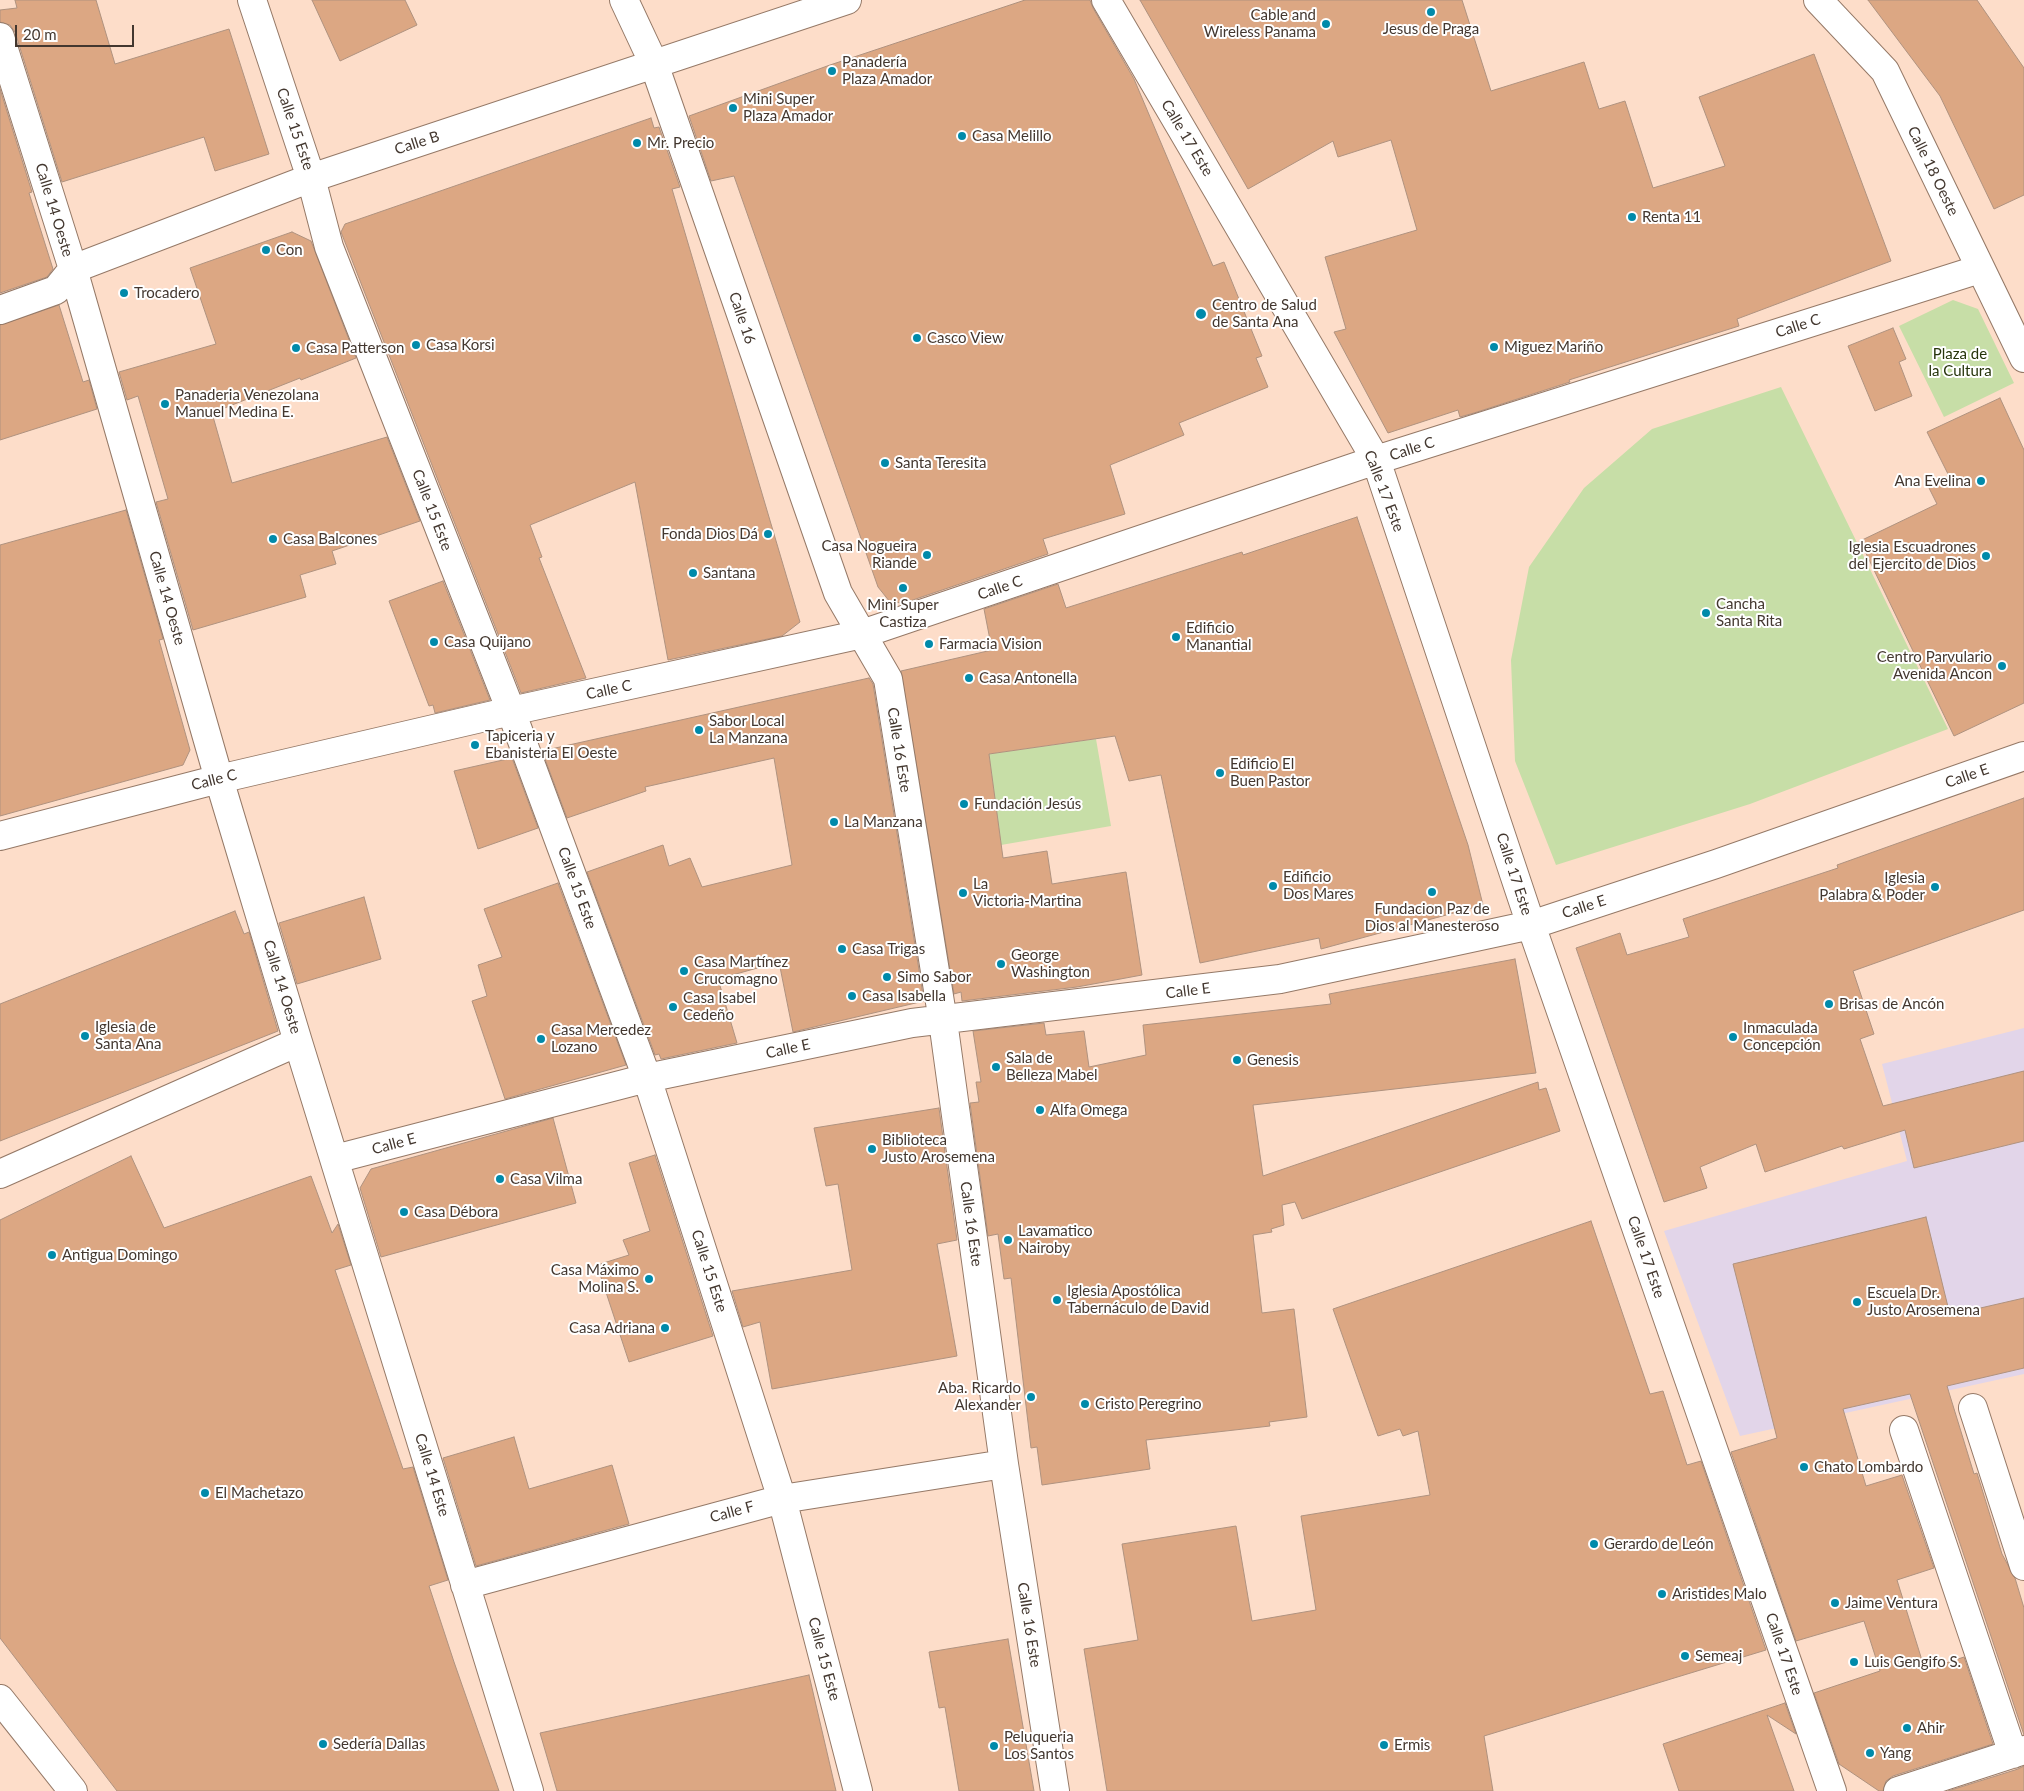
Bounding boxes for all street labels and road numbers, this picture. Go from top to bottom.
street label: Calle 15 Este [273,85,317,173]
street label: Calle 17 Este [1157,97,1217,179]
street label: Calle 18 Oeste [1904,123,1962,219]
street label: Calle B [392,127,442,159]
street label: Calle 14 Oeste [31,161,77,259]
street label: Calle 16 [725,290,759,346]
street label: Calle C [1773,310,1823,342]
street label: Calle C [1387,433,1437,465]
street label: Calle 17 Este [1360,448,1408,534]
street label: Calle 15 Este [408,467,456,553]
street label: Calle 14 Oeste [145,549,189,647]
street label: Calle C [975,572,1025,604]
street label: Calle C [584,676,634,704]
street label: Calle 16 Este [883,706,915,794]
street label: Calle E [1943,760,1991,792]
street label: Calle C [189,766,239,794]
street label: Calle 17 Este [1492,830,1536,918]
street label: Calle 15 Este [554,845,600,931]
street label: Calle E [1560,891,1608,923]
street label: Calle 14 Oeste [259,938,305,1036]
street label: Calle E [1165,979,1211,1003]
street label: Calle E [764,1036,812,1062]
street label: Calle E [370,1129,418,1159]
street label: Calle 16 Este [956,1180,986,1268]
street label: Calle 17 Este [1624,1213,1668,1301]
street label: Calle 15 Este [687,1227,731,1315]
street label: Calle 14 Este [411,1431,453,1519]
street label: Calle F [708,1498,756,1526]
street label: Calle 16 Este [1013,1581,1045,1669]
street label: Calle 17 Este [1762,1610,1806,1698]
street label: Calle 15 Este [804,1615,844,1703]

